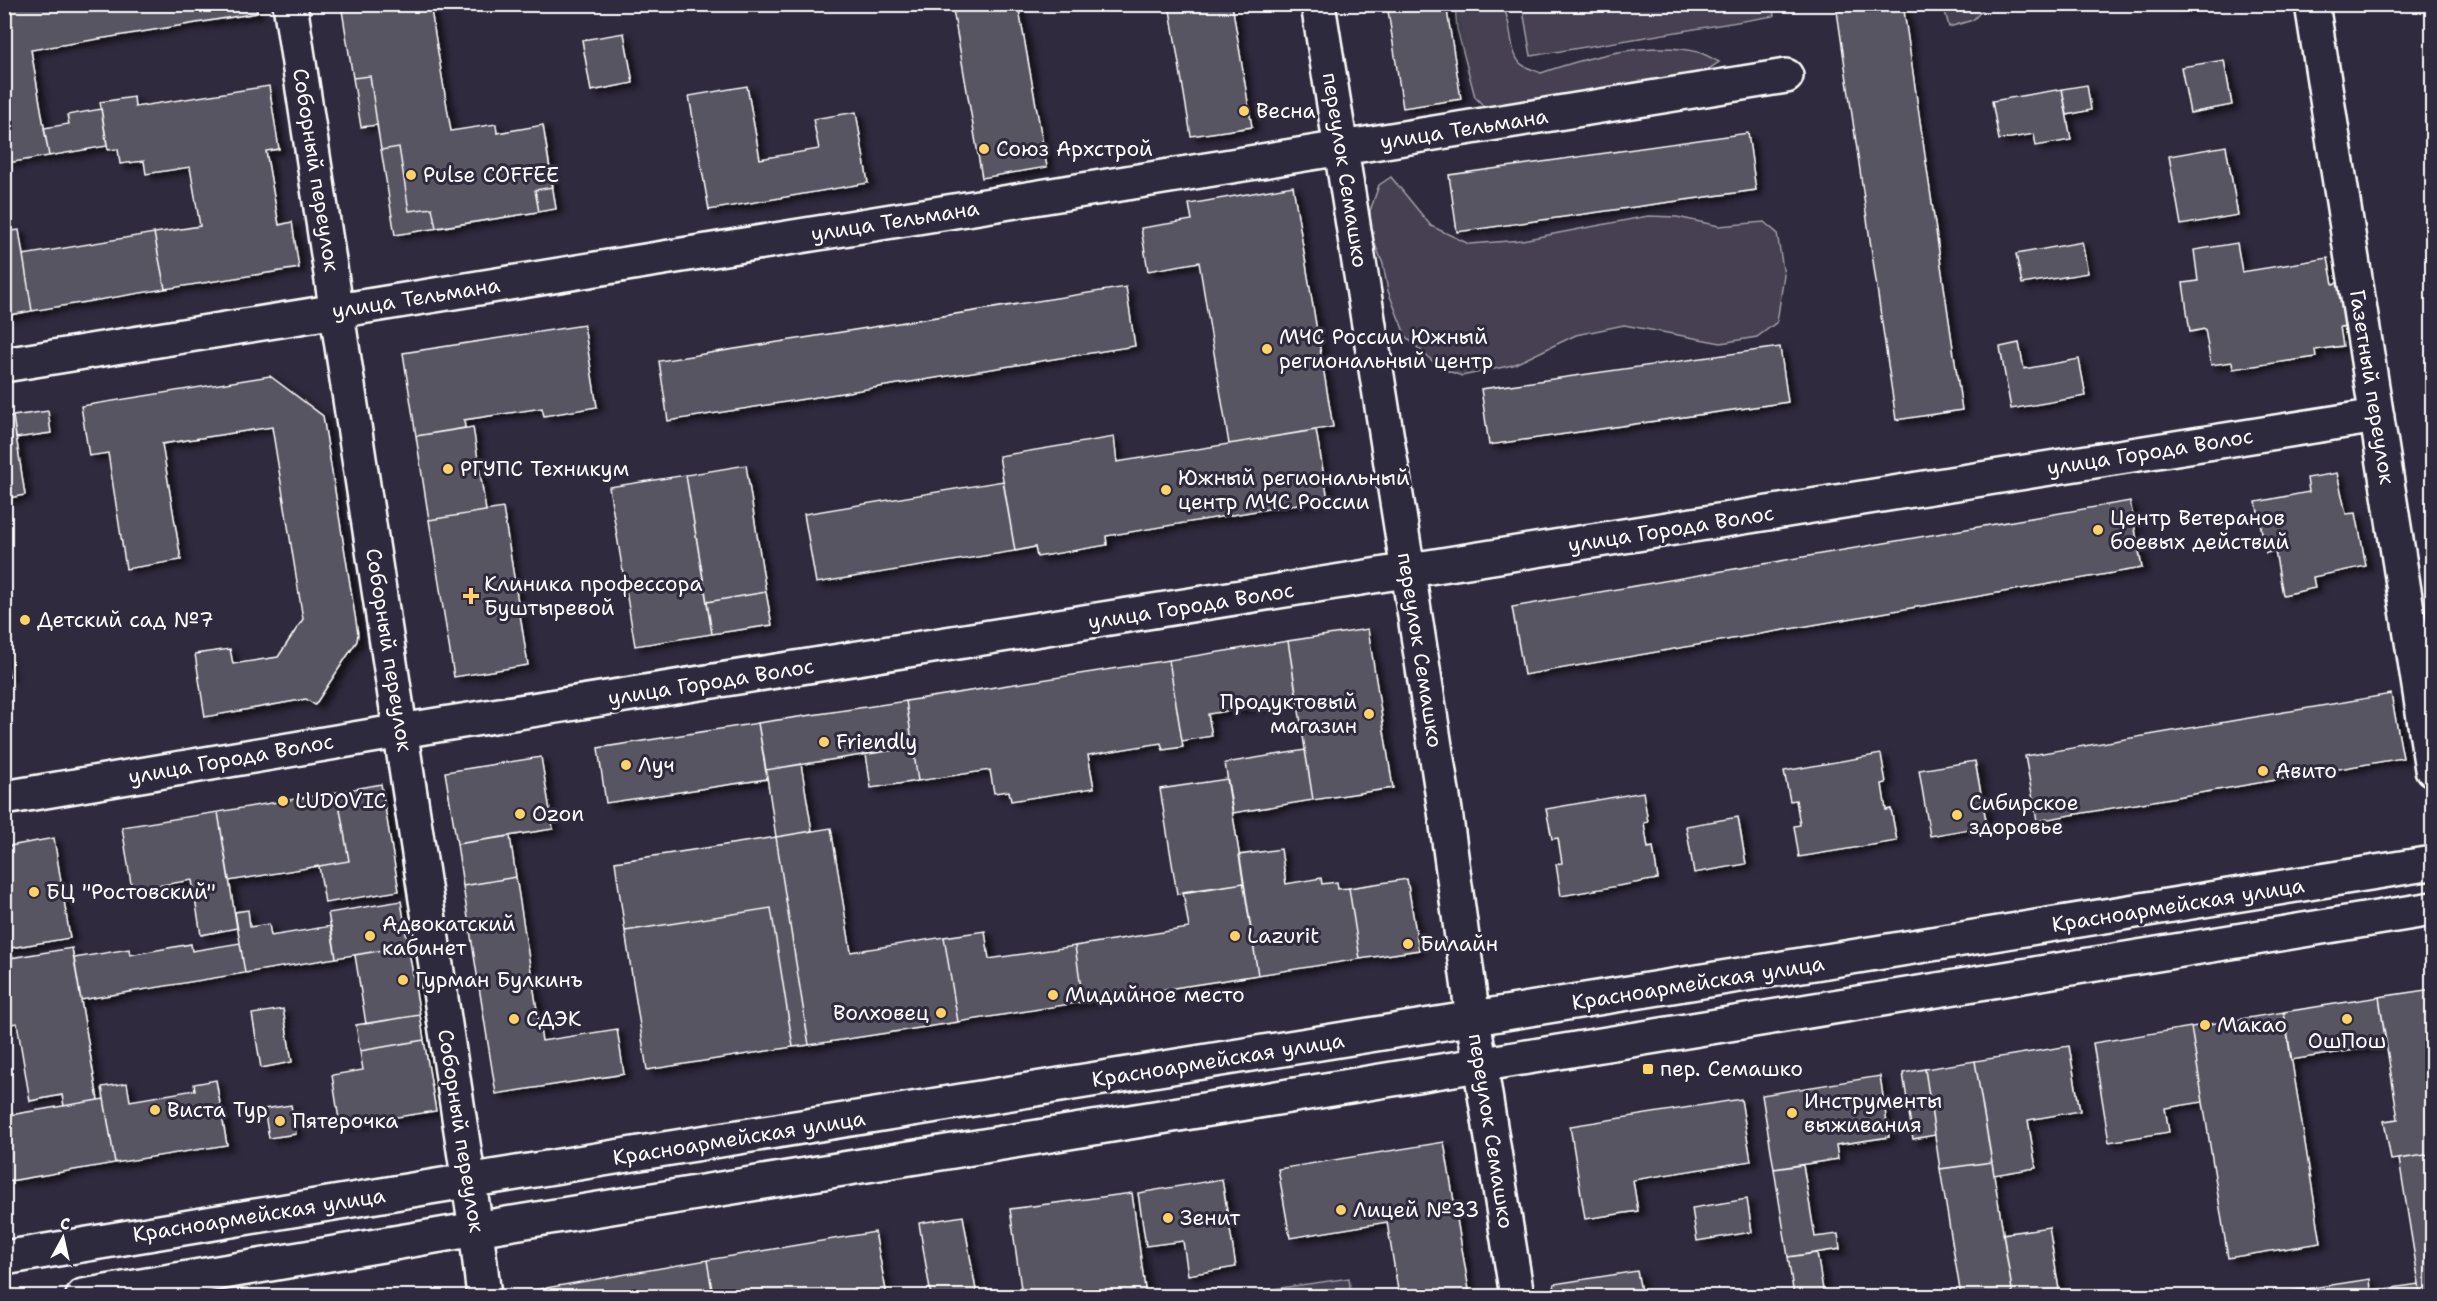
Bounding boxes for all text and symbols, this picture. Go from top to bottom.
street label: Соборный переулок [286,66,346,274]
street label: переулок Семашко [1316,70,1374,270]
place label: Весна [1256,97,1315,125]
street label: улица Тельмана [1378,102,1550,156]
marker: Весна [1237,104,1251,118]
place label: Союз Архстрой [996,135,1153,163]
marker: Союз Архстрой [977,142,991,156]
place label: Pulse COFFEE [423,161,559,189]
marker: Pulse COFFEE [404,168,418,182]
street label: улица Тельмана [809,194,981,248]
street label: улица Тельмана [330,271,502,325]
street label: Газетный переулок [2343,288,2401,486]
place label: МЧС России Южный региональный центр [1279,323,1493,375]
marker: МЧС России Южный региональный центр [1260,342,1274,356]
street label: улица Города Волос [2045,422,2255,482]
place label: РГУПС Техникум [460,455,629,483]
marker: РГУПС Техникум [441,462,455,476]
place label: Южный региональный центр МЧС России [1178,464,1410,516]
marker: Южный региональный центр МЧС России [1159,483,1173,497]
street label: улица Города Волос [1566,499,1776,559]
place label: Центр Ветеранов боевых действий [2110,504,2290,556]
marker: Центр Ветеранов боевых действий [2091,523,2105,537]
street label: Соборный переулок [359,546,419,754]
street label: переулок Семашко [1391,550,1449,750]
place label: Клиника профессора Буштыревой [484,570,703,622]
street label: улица Города Волос [1086,576,1296,636]
marker: Клиника профессора Буштыревой [462,587,480,605]
place label: Детский сад №7 [37,606,214,634]
marker: Детский сад №7 [18,613,32,627]
street label: улица Города Волос [606,652,816,712]
place label: Продуктовый магазин [1220,688,1357,740]
marker: Продуктовый магазин [1362,707,1376,721]
street label: улица Города Волос [126,727,336,791]
place label: Friendly [836,728,917,756]
marker: Friendly [817,735,831,749]
place label: Луч [638,751,675,779]
place label: Авито [2275,757,2337,785]
marker: Луч [619,758,633,772]
marker: Авито [2256,764,2270,778]
place label: LUDOVIC [295,787,386,815]
place label: Сибирское здоровье [1969,789,2079,841]
marker: LUDOVIC [276,794,290,808]
place label: Ozon [532,800,584,828]
marker: Ozon [513,807,527,821]
marker: Сибирское здоровье [1950,808,1964,822]
street label: Красноармейская улица [2050,871,2306,939]
place label: БЦ "Ростовский" [46,878,216,906]
marker: БЦ "Ростовский" [27,885,41,899]
place label: Адвокатский кабинет [382,910,516,962]
place label: Lazurit [1247,922,1319,950]
marker: Адвокатский кабинет [363,929,377,943]
marker: Lazurit [1228,929,1242,943]
place label: Билайн [1420,930,1498,958]
marker: Билайн [1401,937,1415,951]
street label: Красноармейская улица [1570,949,1826,1017]
place label: Гурман Булкинъ [415,966,583,994]
marker: Гурман Булкинъ [396,973,410,987]
place label: Мидийное место [1065,981,1245,1009]
marker: Мидийное место [1046,988,1060,1002]
place label: Волховец [833,999,929,1027]
place label: СДЭК [526,1005,582,1033]
marker: Волховец [934,1006,948,1020]
place label: Макао [2217,1011,2287,1039]
marker: СДЭК [507,1012,521,1026]
marker: ОшПош [2340,1012,2354,1026]
marker: Макао [2198,1018,2212,1032]
street label: Красноармейская улица [1090,1026,1346,1094]
street label: Соборный переулок [431,1027,491,1235]
place label: ОшПош [2308,1027,2386,1055]
street label: переулок Семашко [1462,1031,1520,1231]
place label: пер. Семашко [1660,1055,1803,1083]
marker: пер. Семашко [1641,1062,1655,1076]
place label: Инструменты выживания [1804,1087,1942,1139]
place label: Виста Тур [167,1096,268,1124]
marker: Виста Тур [148,1103,162,1117]
street label: Красноармейская улица [611,1104,867,1172]
marker: Инструменты выживания [1785,1106,1799,1120]
place label: Пятерочка [292,1107,398,1135]
marker: Пятерочка [273,1114,287,1128]
street label: Красноармейская улица [131,1181,387,1249]
place label: Лицей №33 [1353,1196,1479,1224]
marker: Лицей №33 [1334,1203,1348,1217]
place label: Зенит [1180,1204,1241,1232]
north arrow [33,1208,93,1268]
marker: Зенит [1161,1211,1175,1225]
text: С [59,1213,72,1235]

